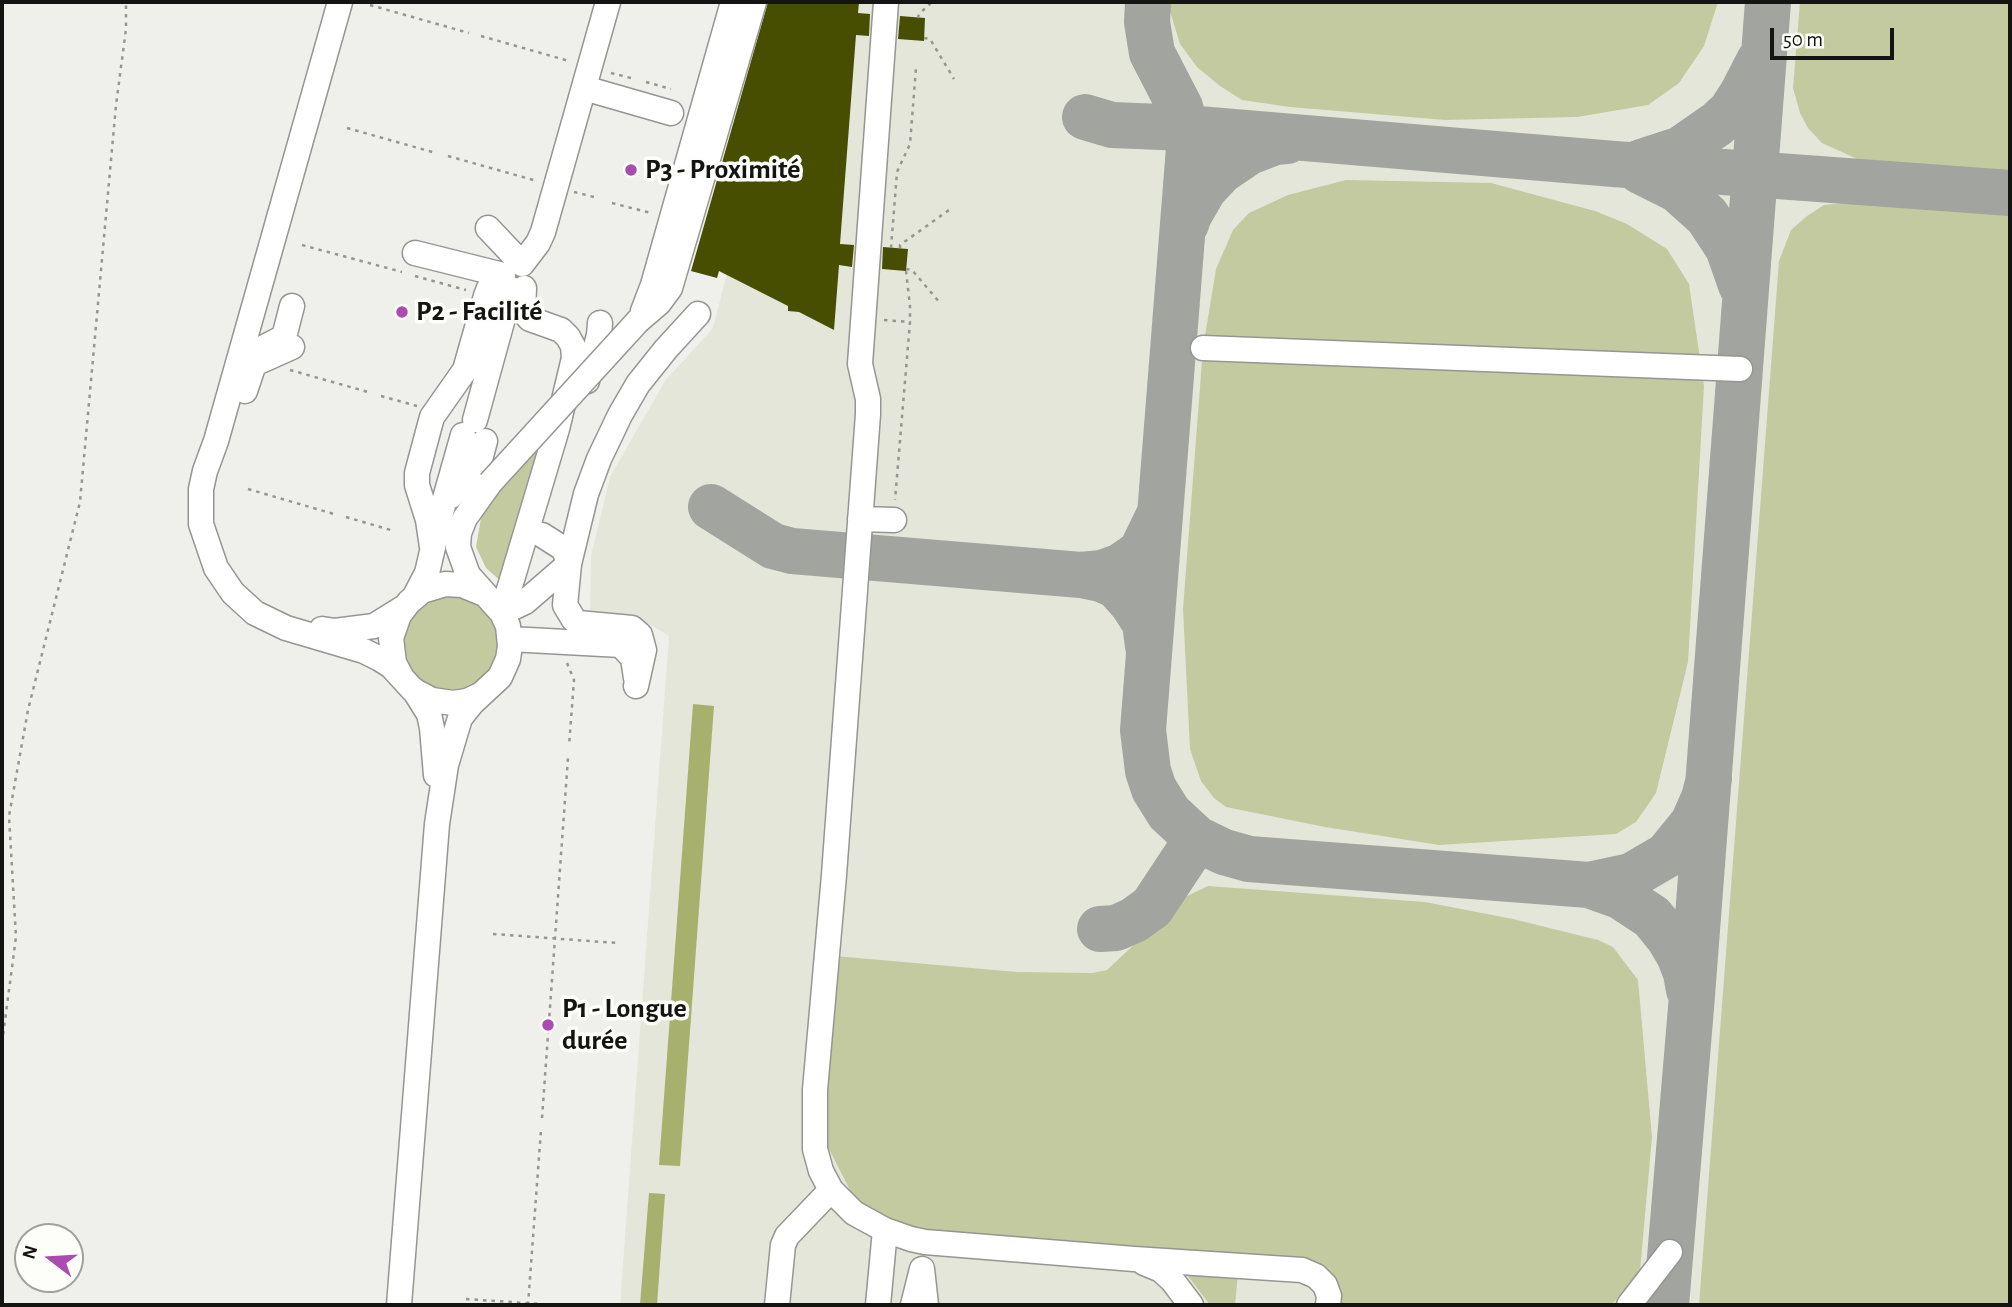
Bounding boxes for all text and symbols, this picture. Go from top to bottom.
scale bar [1774,14,1898,58]
text: 50 m [1783,29,1823,50]
place label: P3 - Proximité [645,153,801,187]
marker: P3 - Proximité [623,162,639,178]
place label: P2 - Facilité [416,295,542,329]
marker: P2 - Facilité [394,304,410,320]
place label: P1 - Longue durée [562,992,687,1058]
marker: P1 - Longue durée [540,1017,556,1033]
north arrow [14,1223,84,1293]
text: N [19,1243,41,1261]

